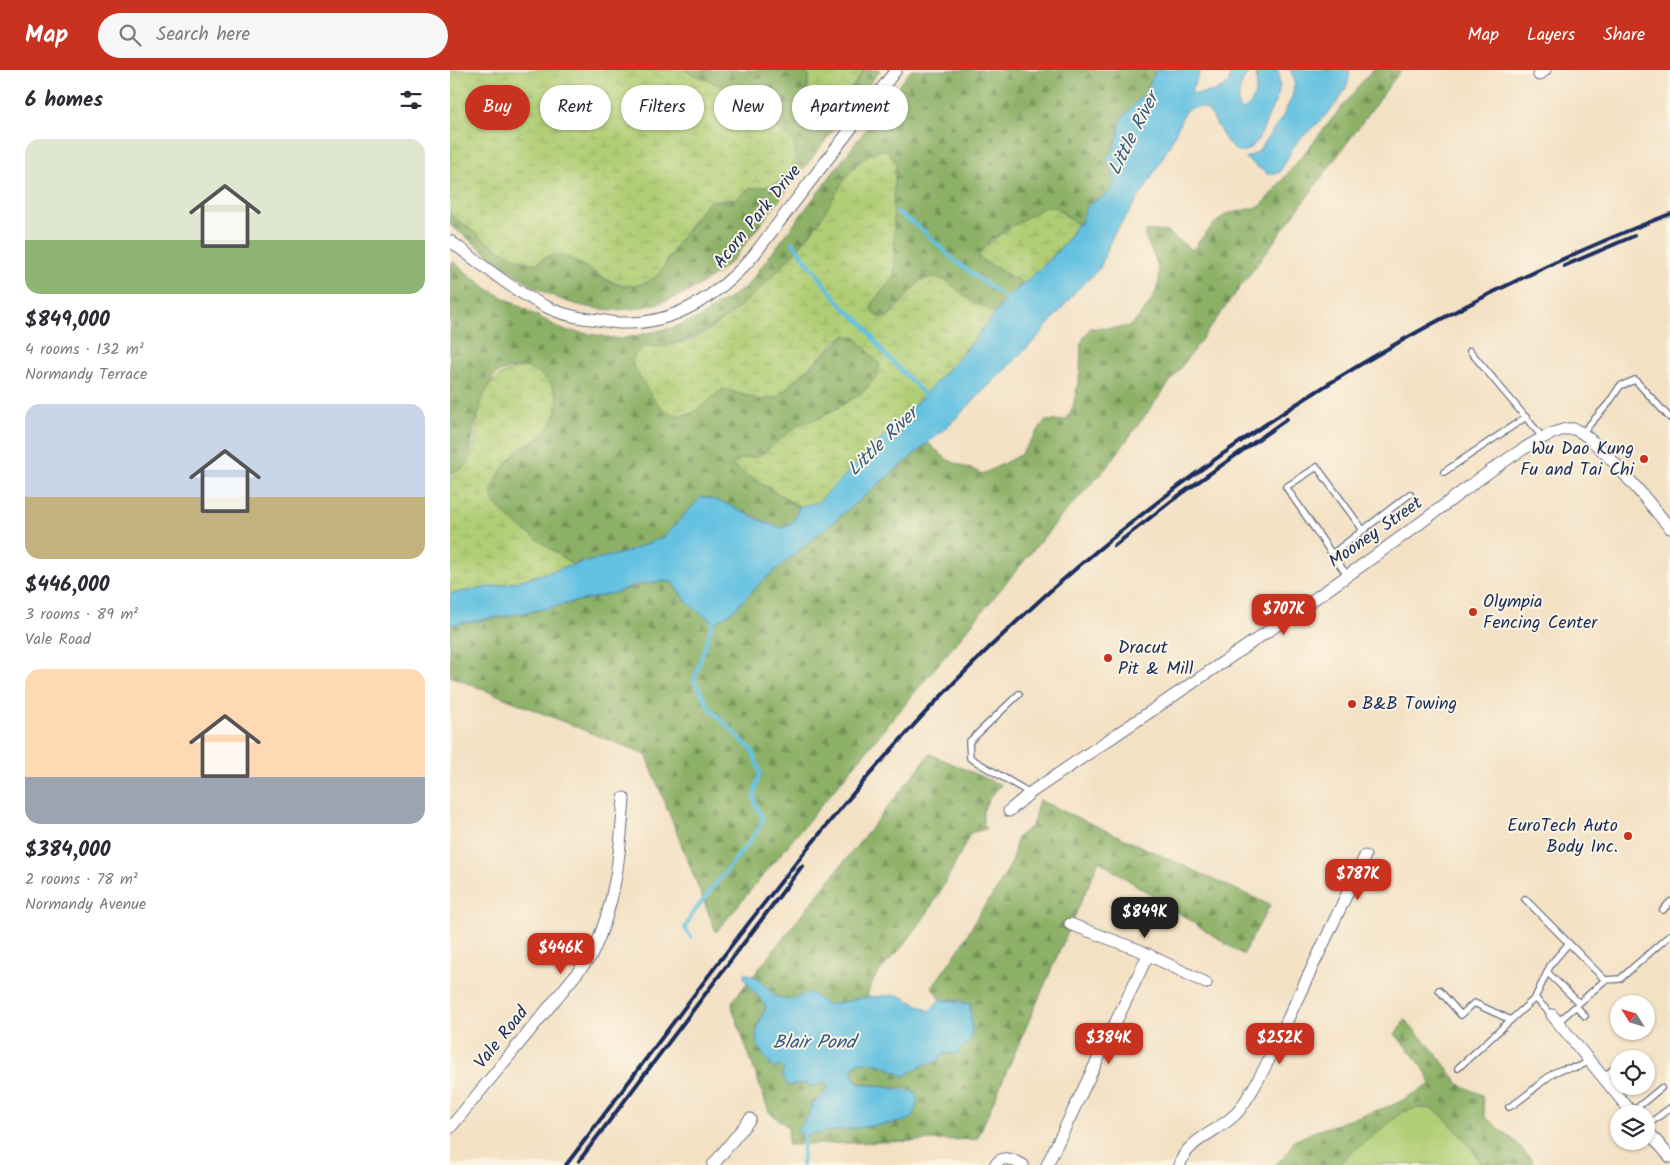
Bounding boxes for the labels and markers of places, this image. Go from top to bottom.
place label: Wu Dao Kung Fu and Tai Chi [1520,435,1635,485]
marker: Wu Dao Kung Fu and Tai Chi [1638,453,1650,465]
place label: Olympia Fencing Center [1483,588,1598,638]
pin: $707K [1249,594,1319,636]
marker: Olympia Fencing Center [1467,606,1479,618]
place label: Dracut Pit & Mill [1118,634,1194,684]
marker: Dracut Pit & Mill [1102,652,1114,664]
place label: B&B Towing [1362,690,1457,719]
marker: B&B Towing [1346,698,1358,710]
place label: EuroTech Auto Body Inc. [1507,812,1618,862]
marker: EuroTech Auto Body Inc. [1622,830,1634,842]
pin: $787K [1323,858,1393,901]
pin: $849K [1110,896,1180,939]
pin: $446K [526,932,596,975]
pin: $384K [1074,1022,1144,1065]
pin: $252K [1245,1022,1315,1065]

